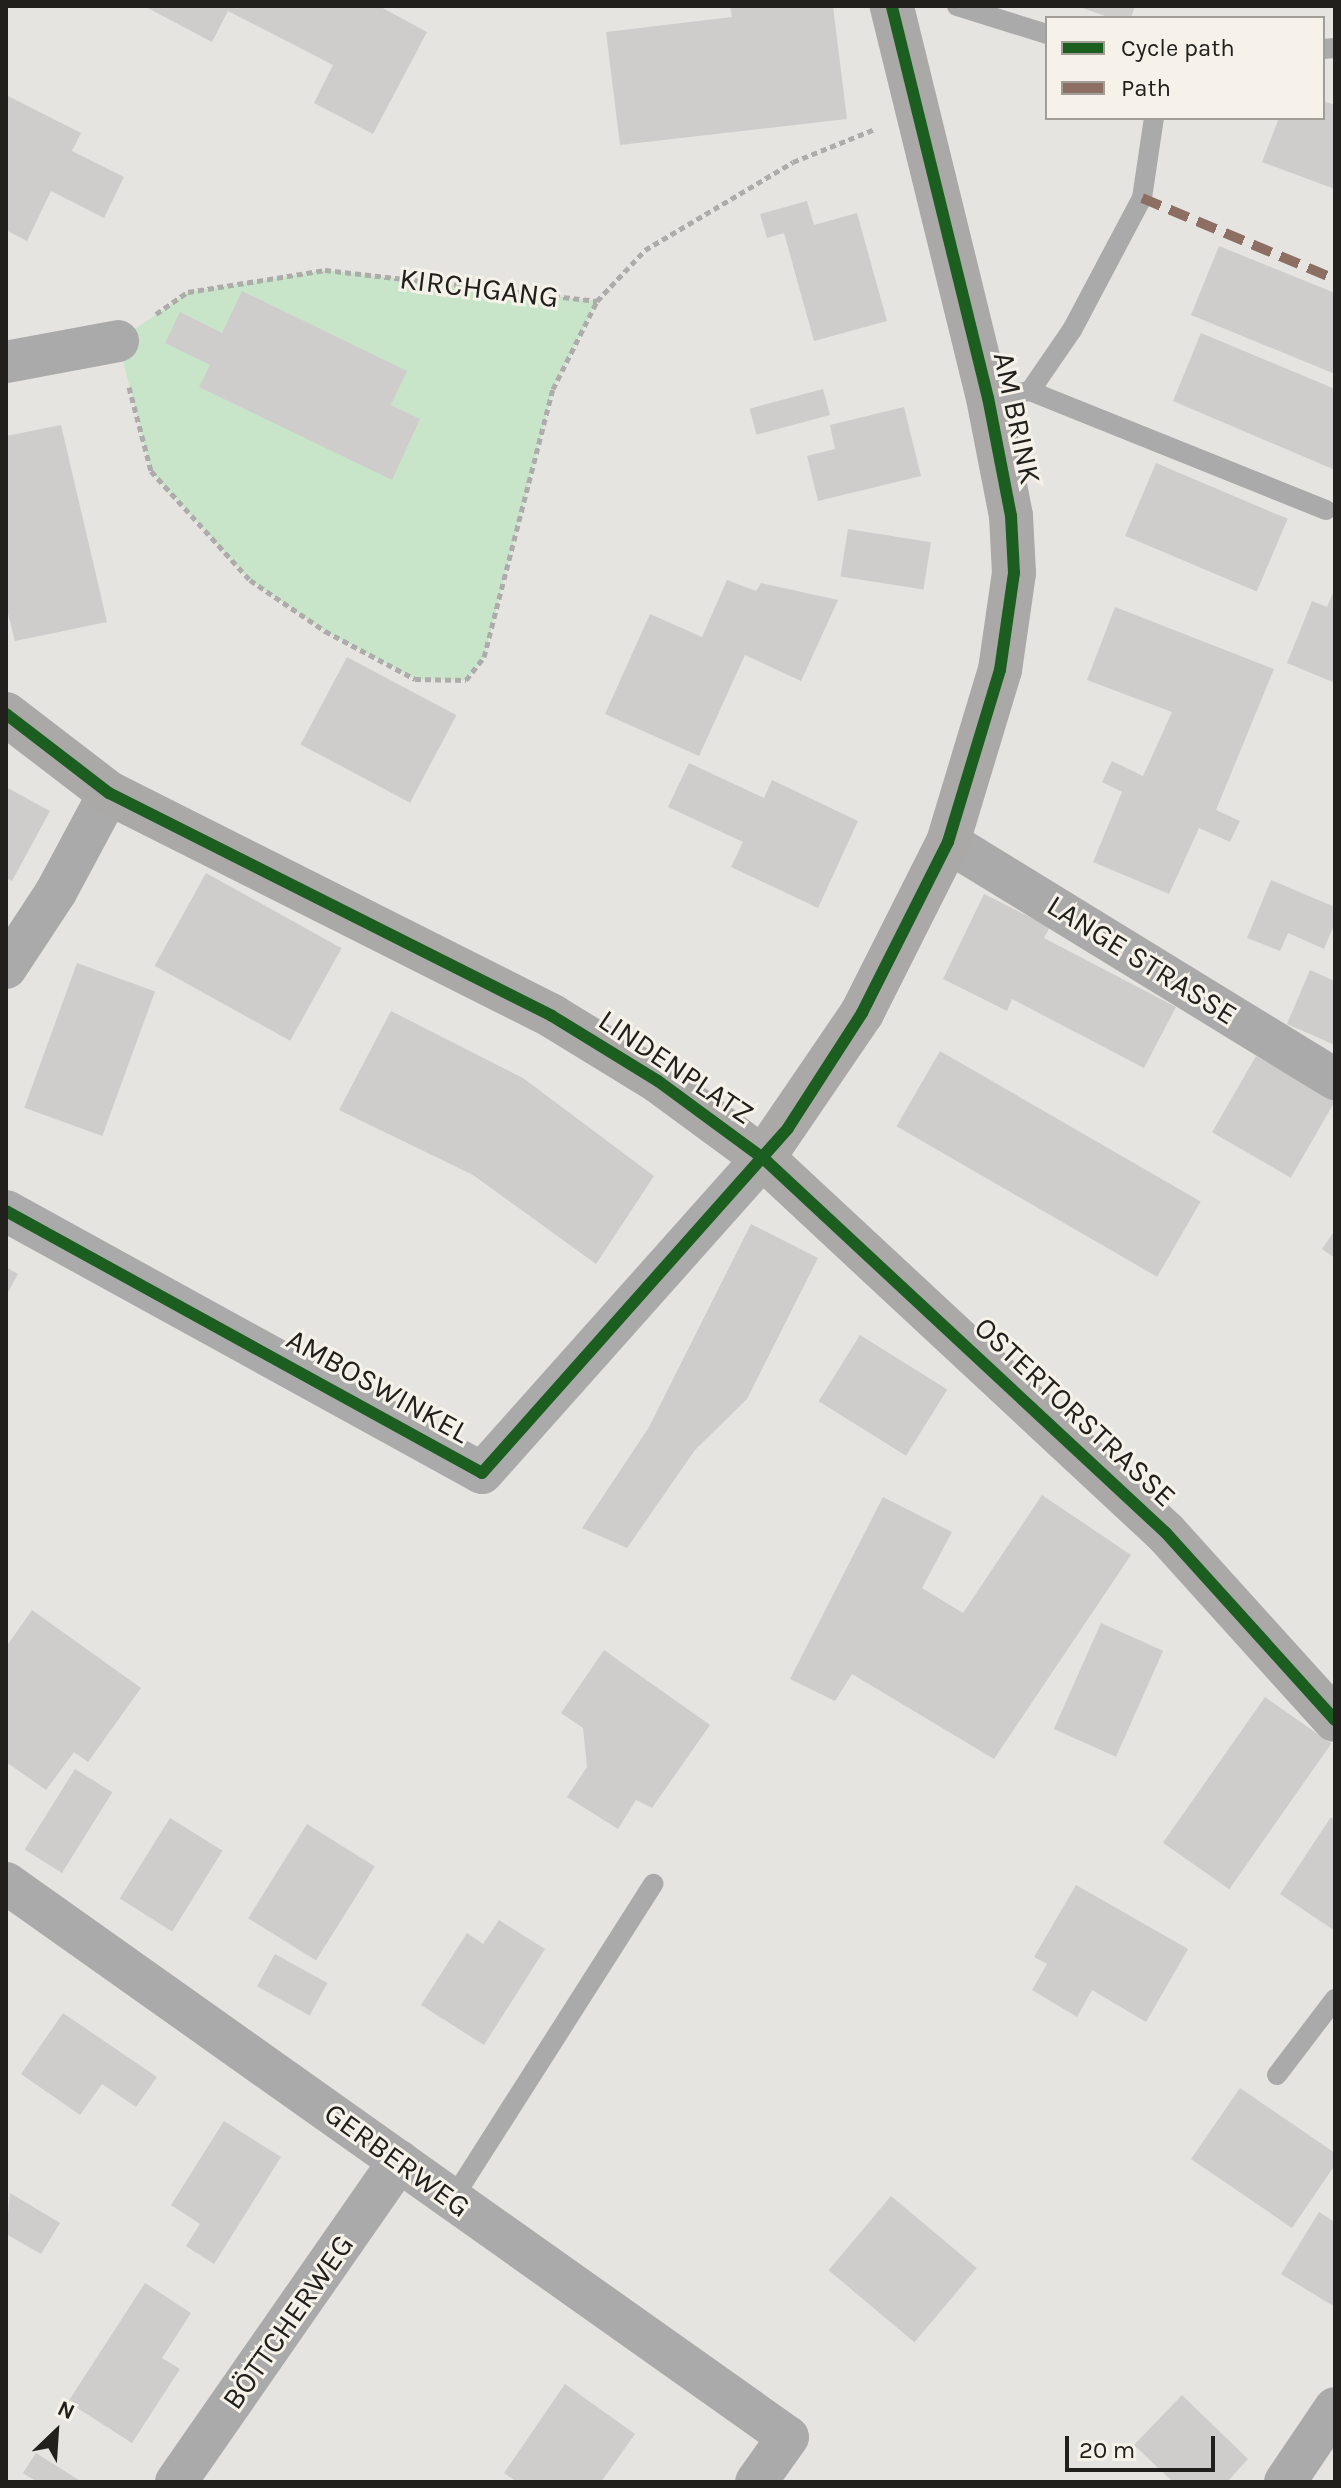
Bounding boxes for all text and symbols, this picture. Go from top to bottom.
legend [1045,16,1325,120]
text: Cycle path [1121,34,1235,62]
text: Path [1121,74,1171,102]
street label: KIRCHGANG [397,260,561,316]
street label: AM BRINK [985,349,1049,487]
street label: LANGE STRASSE [1040,887,1244,1033]
street label: LINDENPLATZ [592,1002,760,1132]
street label: OSTERTORSTRASSE [967,1309,1183,1515]
street label: AMBOSWINKEL [280,1321,476,1451]
street label: GERBERWEG [317,2095,477,2225]
street label: BÖTTCHERWEG [215,2228,361,2416]
north arrow [16,2392,96,2472]
text: N [53,2395,79,2425]
scale bar [1069,2420,1219,2470]
text: 20 m [1079,2436,1135,2464]

